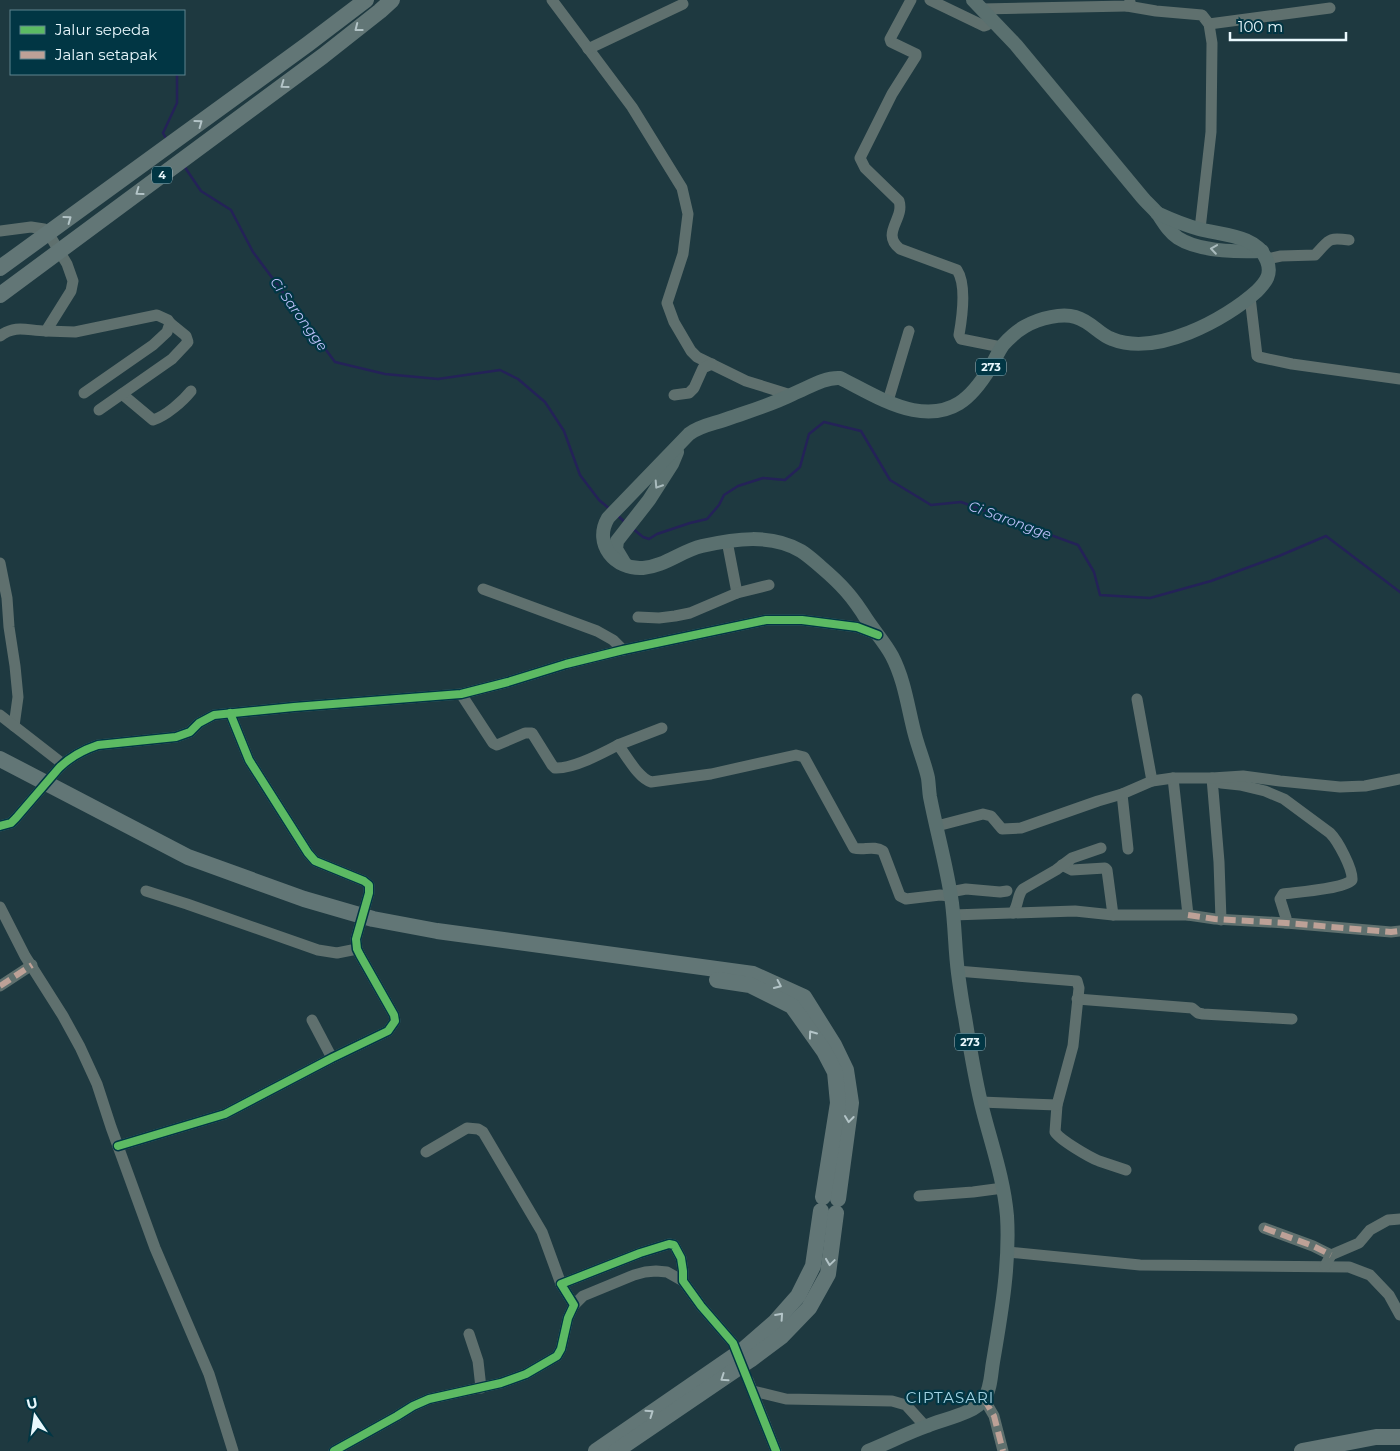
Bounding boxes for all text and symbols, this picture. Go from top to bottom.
legend [10,10,185,75]
scale bar [1230,10,1346,42]
text: 100 m [1238,17,1283,36]
text: Jalur sepeda [54,20,150,39]
one-way arrow [355,23,364,31]
text: Jalan setapak [54,45,157,64]
one-way arrow [280,79,290,88]
one-way arrow [193,121,202,129]
road number: 4 [152,166,172,184]
one-way arrow [135,186,145,195]
one-way arrow [62,216,72,225]
one-way arrow [1209,244,1217,255]
water label: Ci Sarongge [266,274,332,354]
road number: 273 [976,358,1006,376]
one-way arrow [655,479,664,489]
water label: Ci Sarongge [966,497,1054,543]
one-way arrow [773,979,782,990]
one-way arrow [809,1030,818,1040]
road number: 273 [955,1034,985,1050]
one-way arrow [844,1116,855,1124]
one-way arrow [825,1258,836,1266]
one-way arrow [774,1313,783,1322]
one-way arrow [720,1372,729,1381]
district label: CIPTASARI [906,1388,994,1407]
north arrow [10,1391,60,1441]
text: U [25,1393,39,1413]
one-way arrow [644,1410,654,1419]

